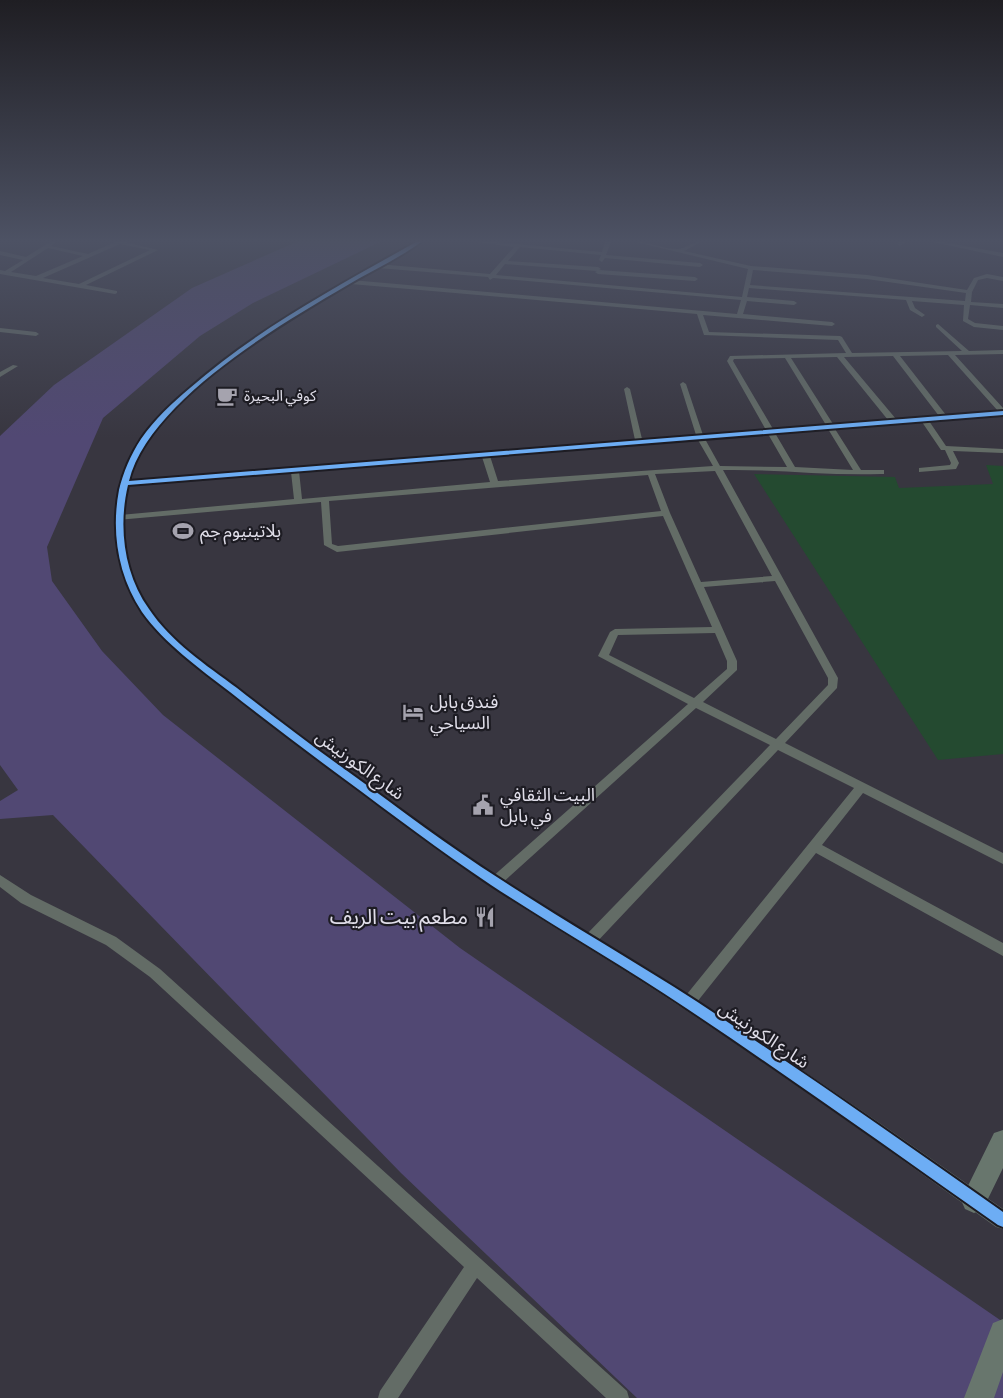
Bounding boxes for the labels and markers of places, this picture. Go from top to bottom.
cafe icon: كوفي البحيرة [215,384,239,408]
place label: كوفي البحيرة [244,387,317,407]
sports icon: بلاتينيوم جم [171,519,195,543]
place label: بلاتينيوم جم [200,520,281,545]
place label: فندق بابل السياحي [430,691,498,736]
hotel icon: فندق بابل السياحي [401,700,425,724]
place label: البيت الثقافي في بابل [500,784,595,829]
public building icon: البيت الثقافي في بابل [471,793,495,817]
place label: مطعم بيت الريف [330,904,468,932]
restaurant icon: مطعم بيت الريف [473,905,497,929]

